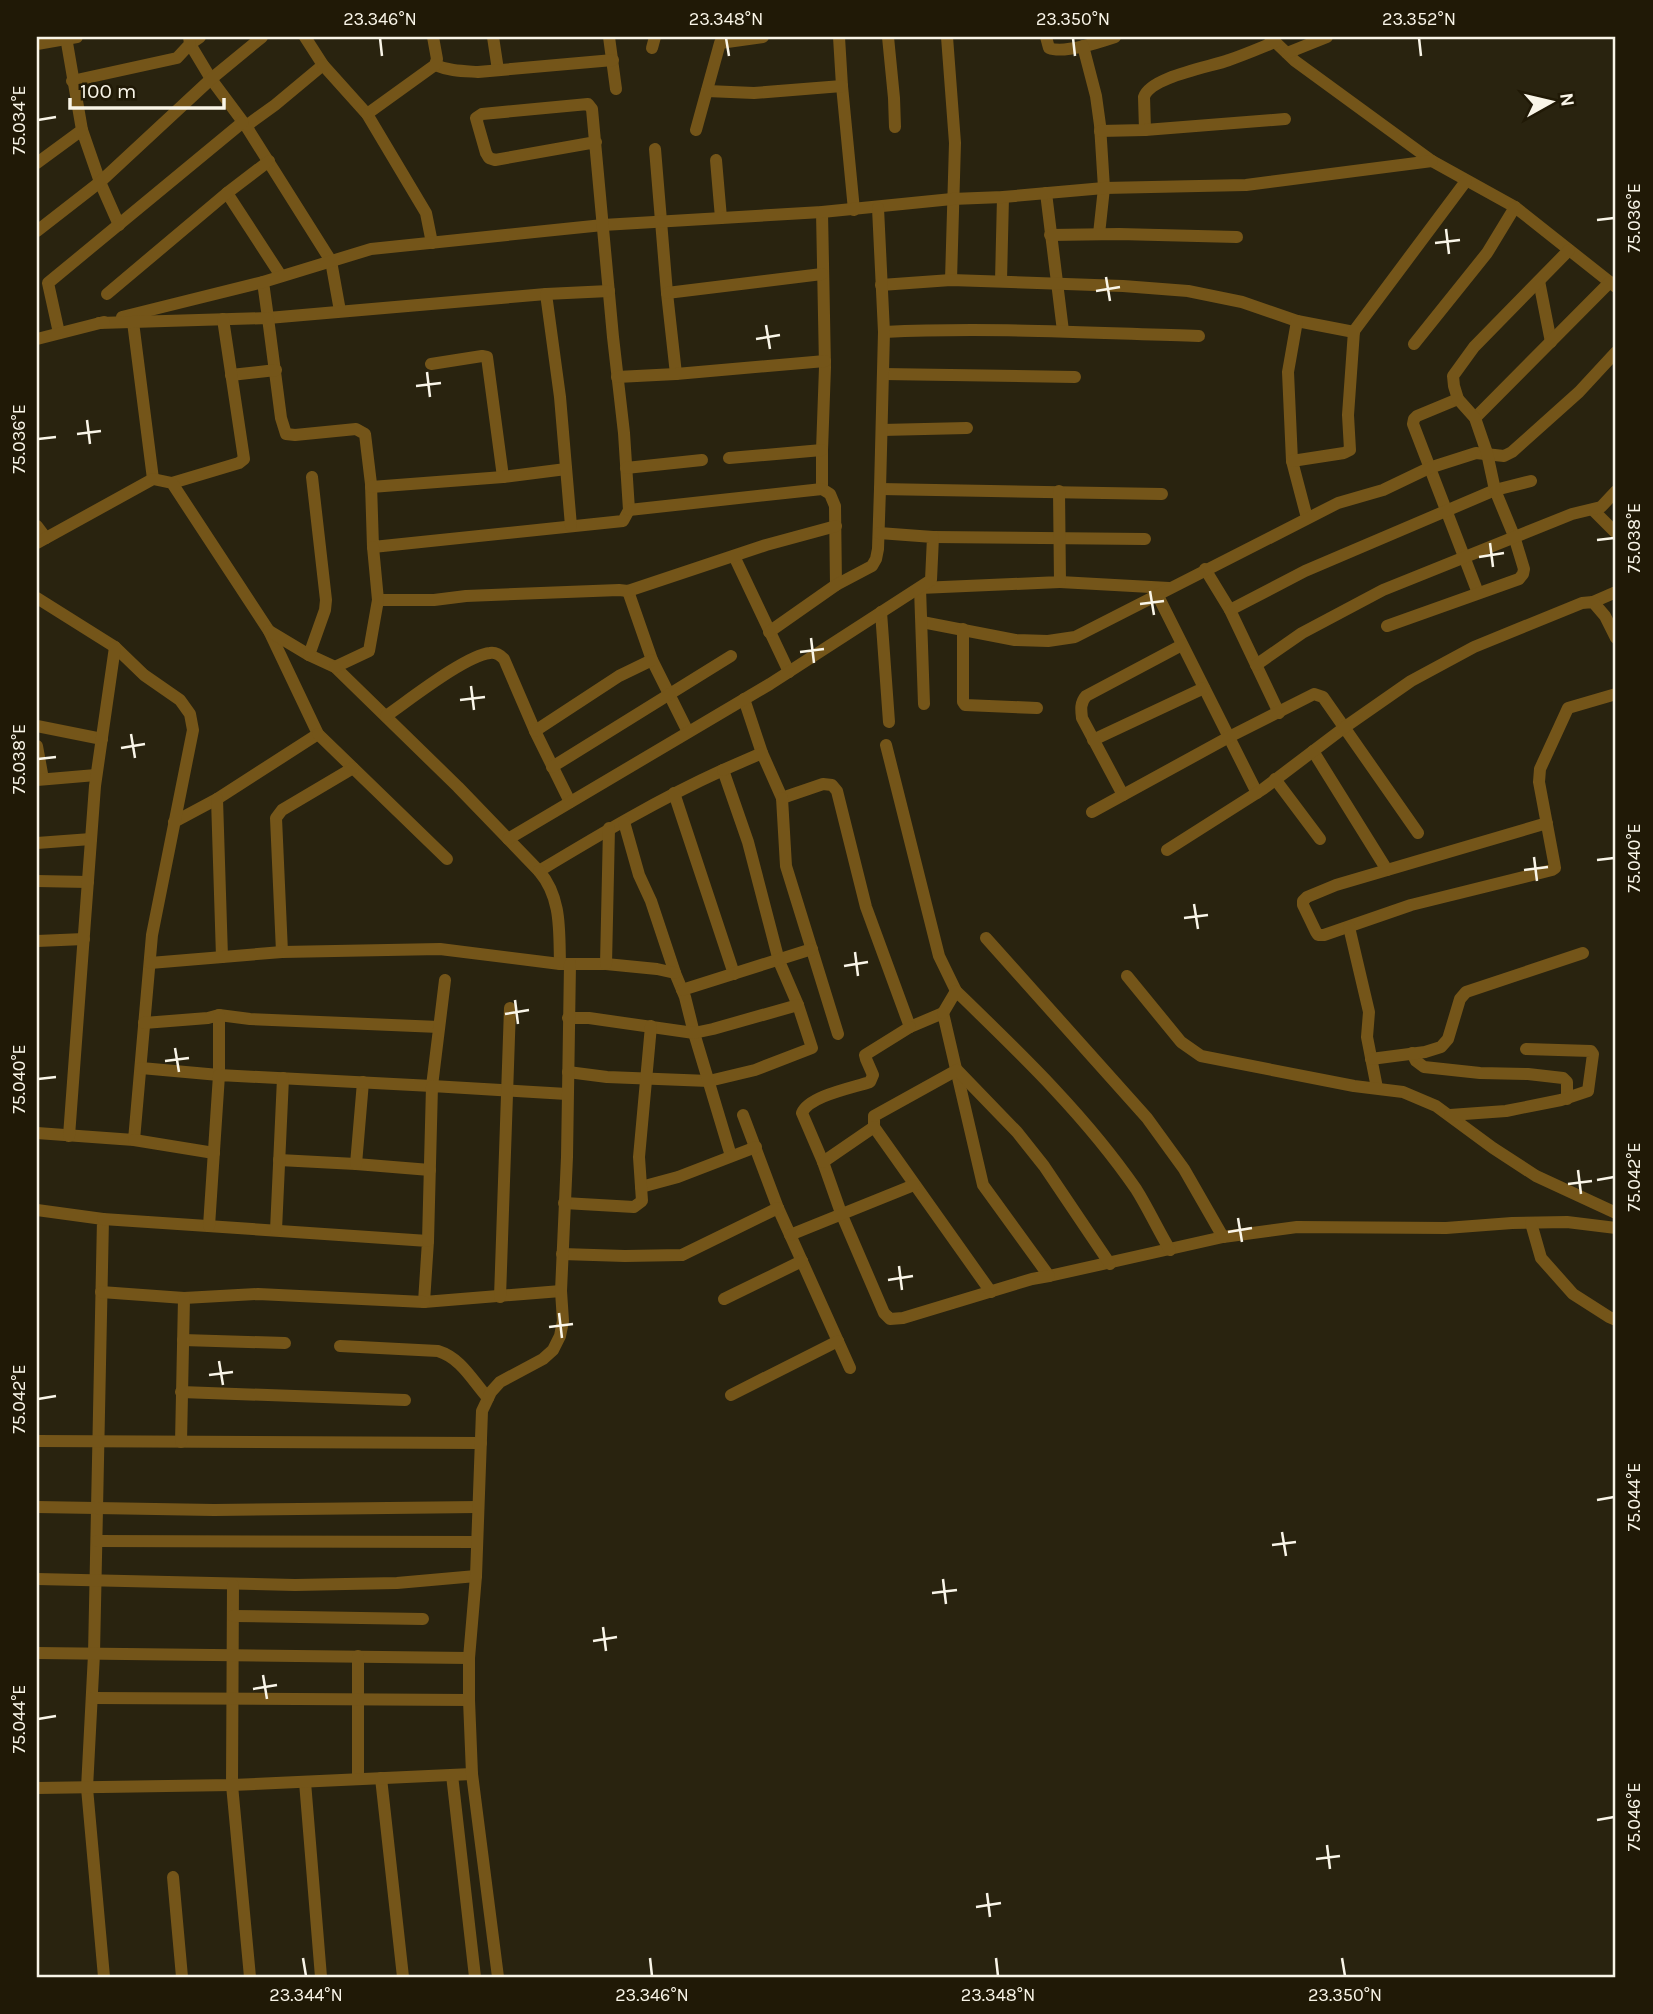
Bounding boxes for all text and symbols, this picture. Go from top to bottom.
text: 23.346°N [343,8,417,30]
text: 23.348°N [689,8,763,30]
text: 23.350°N [1036,8,1110,30]
text: 23.352°N [1382,8,1456,30]
scale bar [70,66,224,110]
north arrow [1516,66,1586,136]
text: 100 m [80,79,137,103]
text: 75.034°E [8,85,30,155]
text: N [1555,91,1579,108]
text: 75.036°E [1623,183,1645,253]
text: 75.036°E [8,404,30,474]
text: 75.038°E [1623,503,1645,573]
text: 75.038°E [8,724,30,794]
text: 75.040°E [1623,823,1645,893]
text: 75.040°E [8,1044,30,1114]
text: 75.042°E [1623,1142,1645,1212]
text: 75.042°E [8,1364,30,1434]
text: 75.044°E [1623,1463,1645,1531]
text: 75.044°E [8,1685,30,1753]
text: 75.046°E [1623,1782,1645,1852]
text: 23.344°N [269,1984,343,2006]
text: 23.346°N [615,1984,689,2006]
text: 23.348°N [961,1984,1035,2006]
text: 23.350°N [1308,1984,1382,2006]

